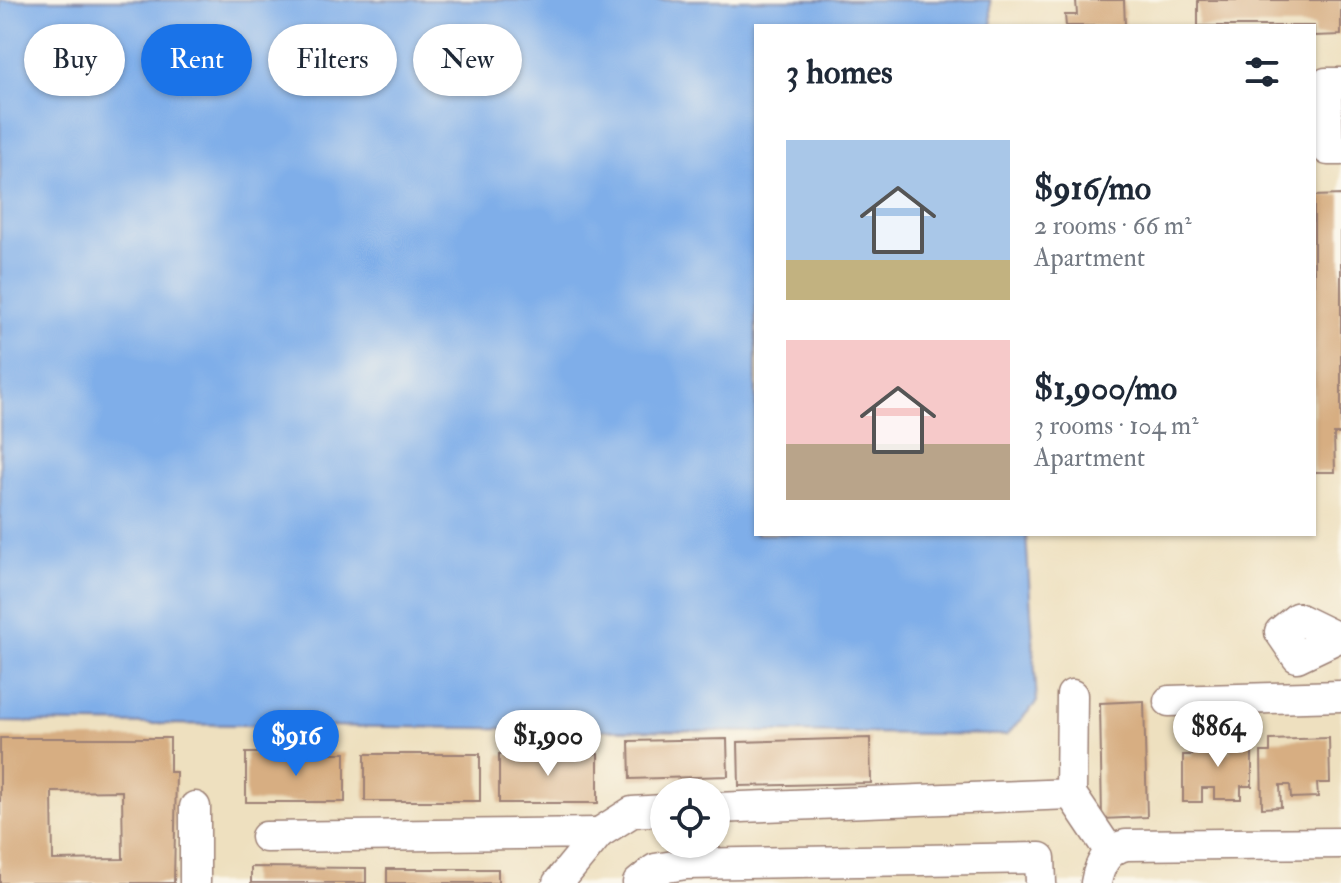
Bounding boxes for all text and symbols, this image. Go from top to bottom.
chip: Buy [24,24,125,96]
chip: Rent [141,24,252,96]
chip: Filters [268,24,397,96]
chip: New [413,24,522,96]
icon: filters [1240,50,1284,94]
text: 3 homes [786,51,893,94]
text: $916/mo [1034,167,1151,210]
icon: home [850,172,946,268]
text: 2 rooms · 66 m² [1034,210,1192,242]
text: Apartment [1034,242,1145,274]
text: $1,900/mo [1034,367,1177,410]
icon: home [850,372,946,468]
text: 3 rooms · 104 m² [1034,410,1199,442]
text: Apartment [1034,442,1145,474]
pin: $864 [1171,701,1265,769]
pin: $916 [249,710,343,778]
pin: $1,900 [483,710,613,778]
text: $864 [1191,711,1245,743]
text: $916 [271,720,321,752]
text: $1,900 [513,720,583,752]
map controls [650,778,730,858]
button: locate [650,778,730,858]

